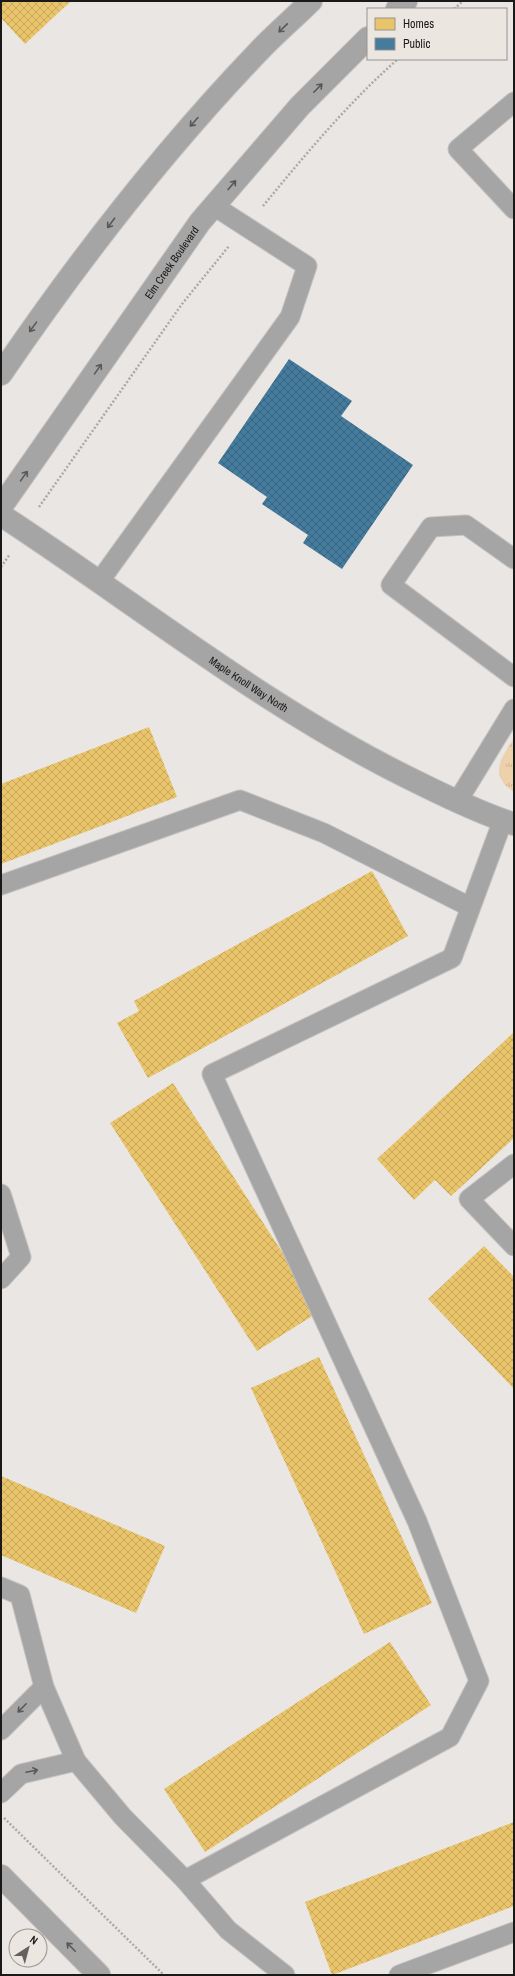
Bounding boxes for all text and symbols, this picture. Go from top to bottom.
legend [367,8,507,60]
text: Homes [403,16,434,32]
one-way arrow [278,23,288,33]
text: Public [403,36,430,52]
one-way arrow [313,83,323,93]
one-way arrow [189,117,198,128]
one-way arrow [228,180,237,190]
one-way arrow [107,217,115,228]
street label: Elm Creek Boulevard [141,224,202,302]
one-way arrow [29,321,38,332]
one-way arrow [94,364,102,375]
one-way arrow [20,471,28,482]
street label: Maple Knoll Way North [206,653,291,715]
one-way arrow [17,1703,27,1713]
one-way arrow [25,1767,38,1775]
north arrow [8,1928,48,1968]
text: N [27,1932,41,1947]
one-way arrow [66,1942,76,1952]

